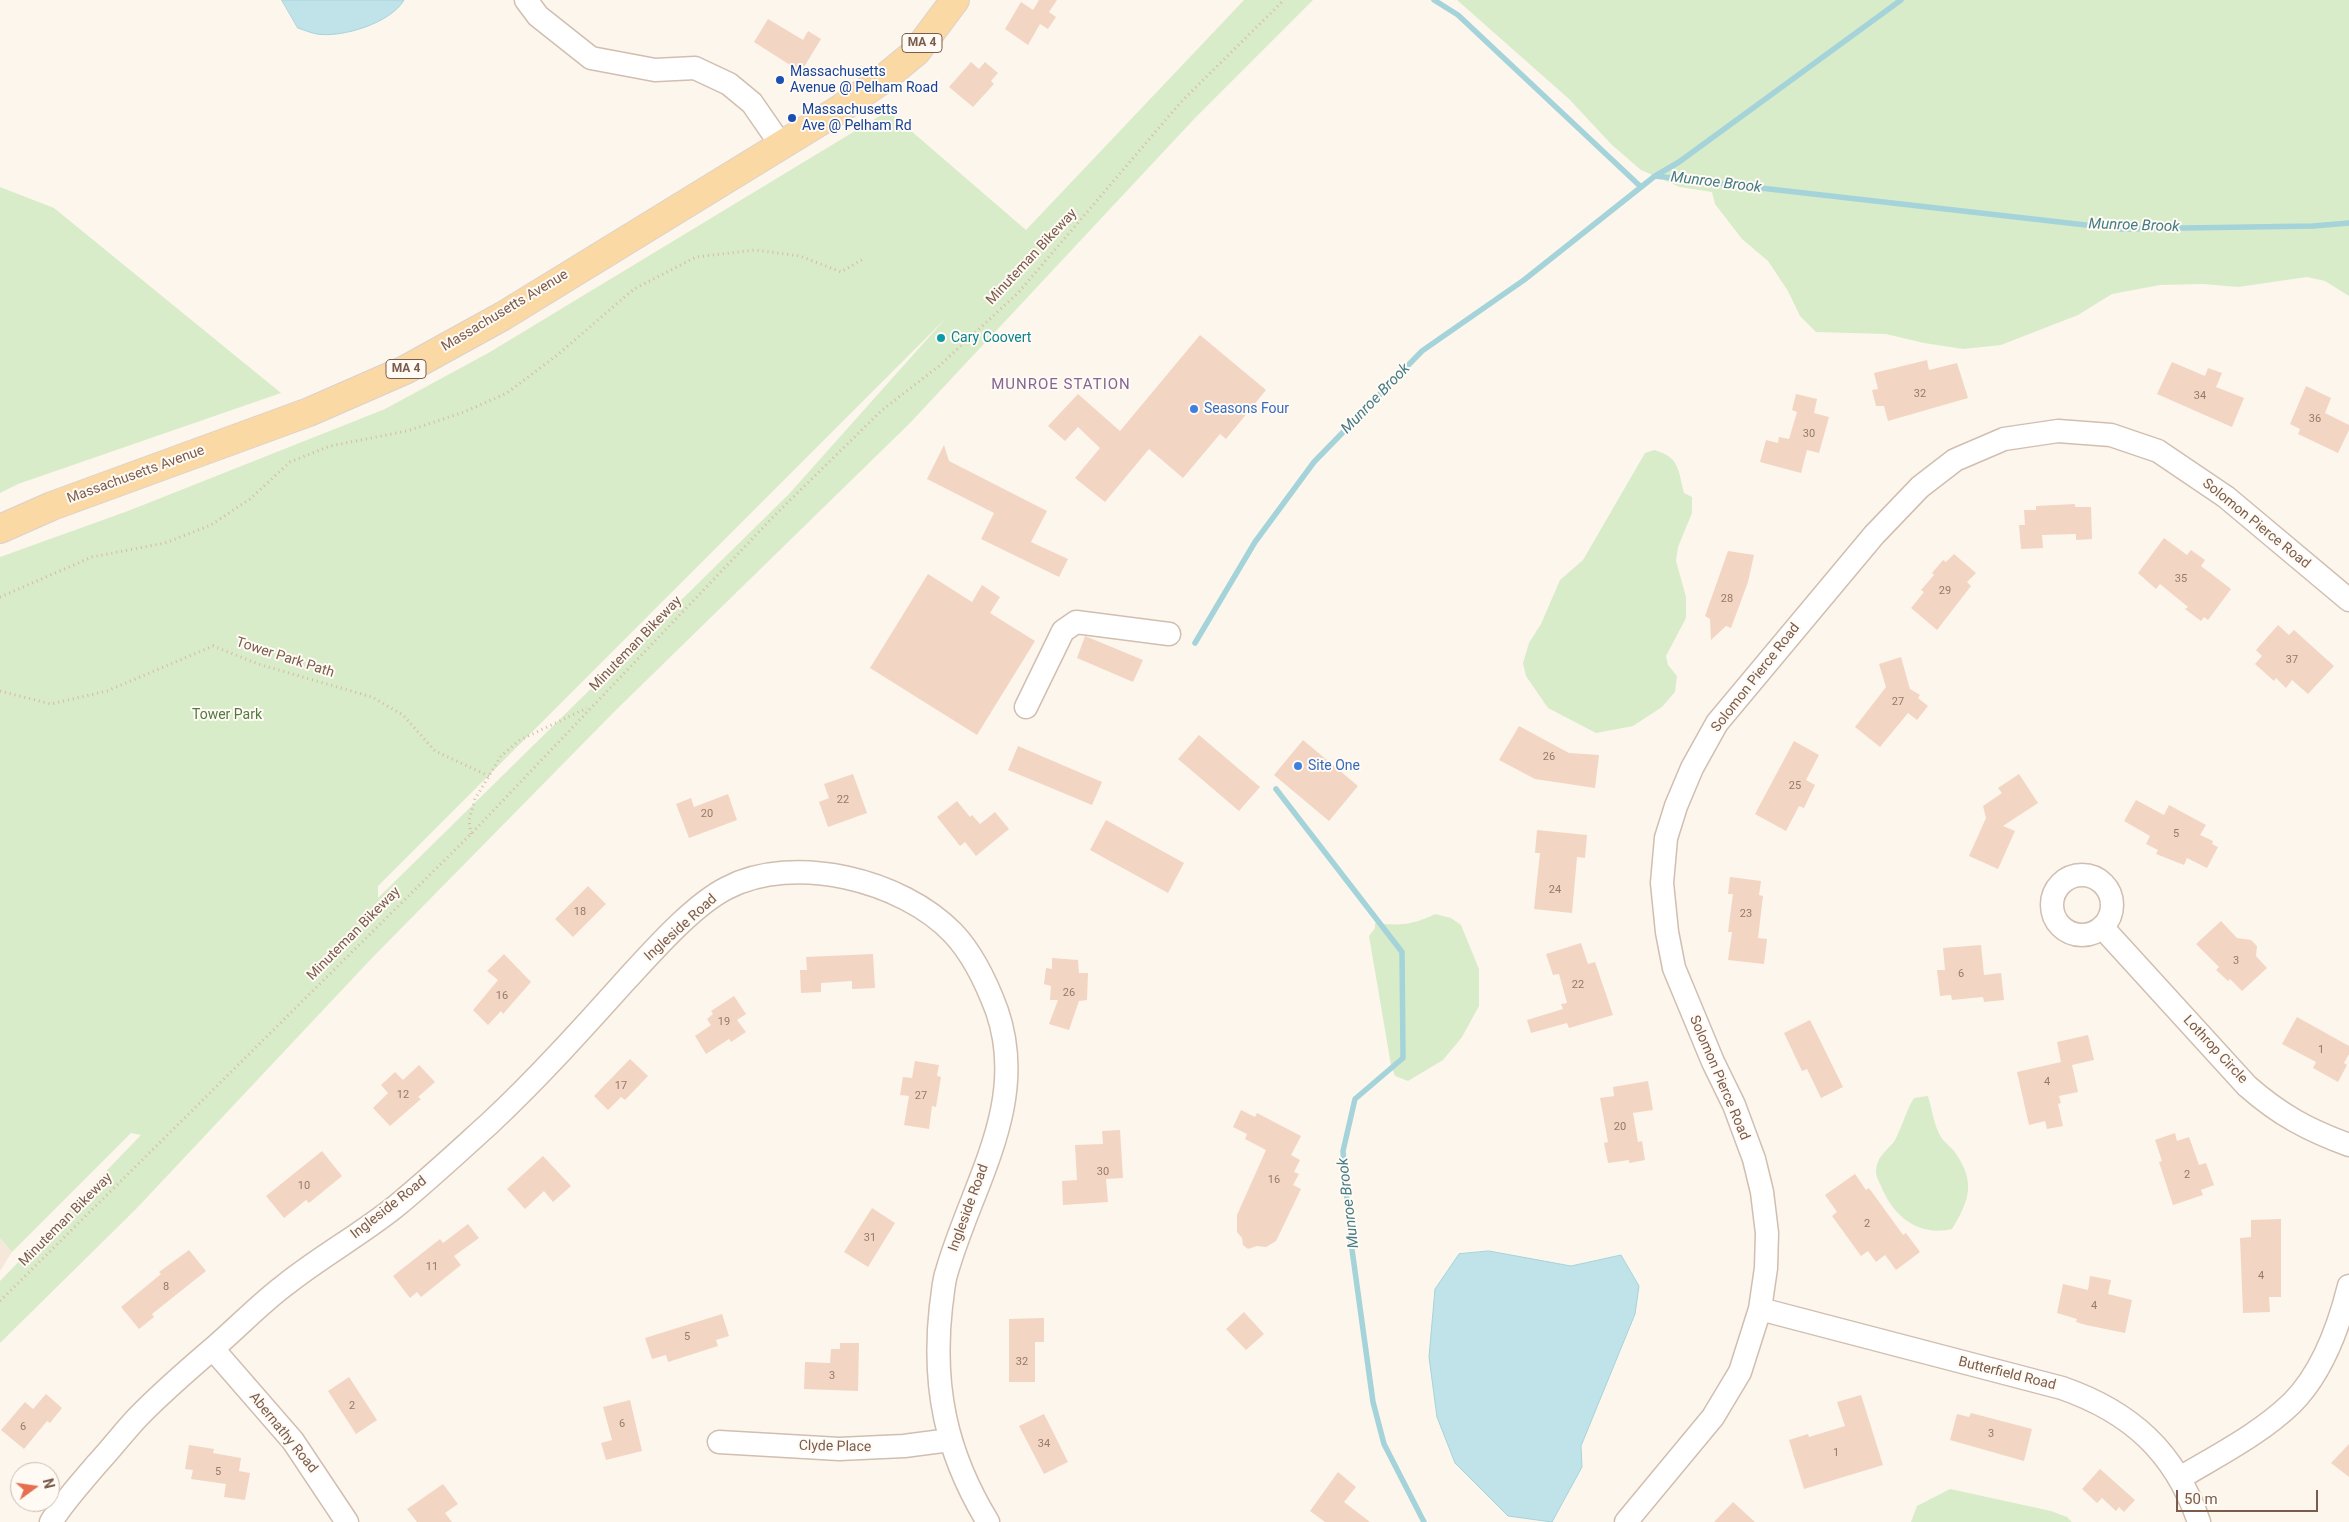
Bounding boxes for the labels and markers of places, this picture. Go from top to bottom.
place label: Massachusetts Avenue @ Pelham Road [790,64,938,96]
marker: Massachusetts Avenue @ Pelham Road [774,74,786,86]
place label: Massachusetts Ave @ Pelham Rd [802,102,912,134]
marker: Massachusetts Ave @ Pelham Rd [786,112,798,124]
place label: Cary Coovert [951,330,1031,346]
marker: Cary Coovert [935,332,947,344]
place label: Seasons Four [1204,401,1289,417]
marker: Seasons Four [1188,403,1200,415]
place label: Site One [1308,758,1360,774]
marker: Site One [1292,760,1304,772]

